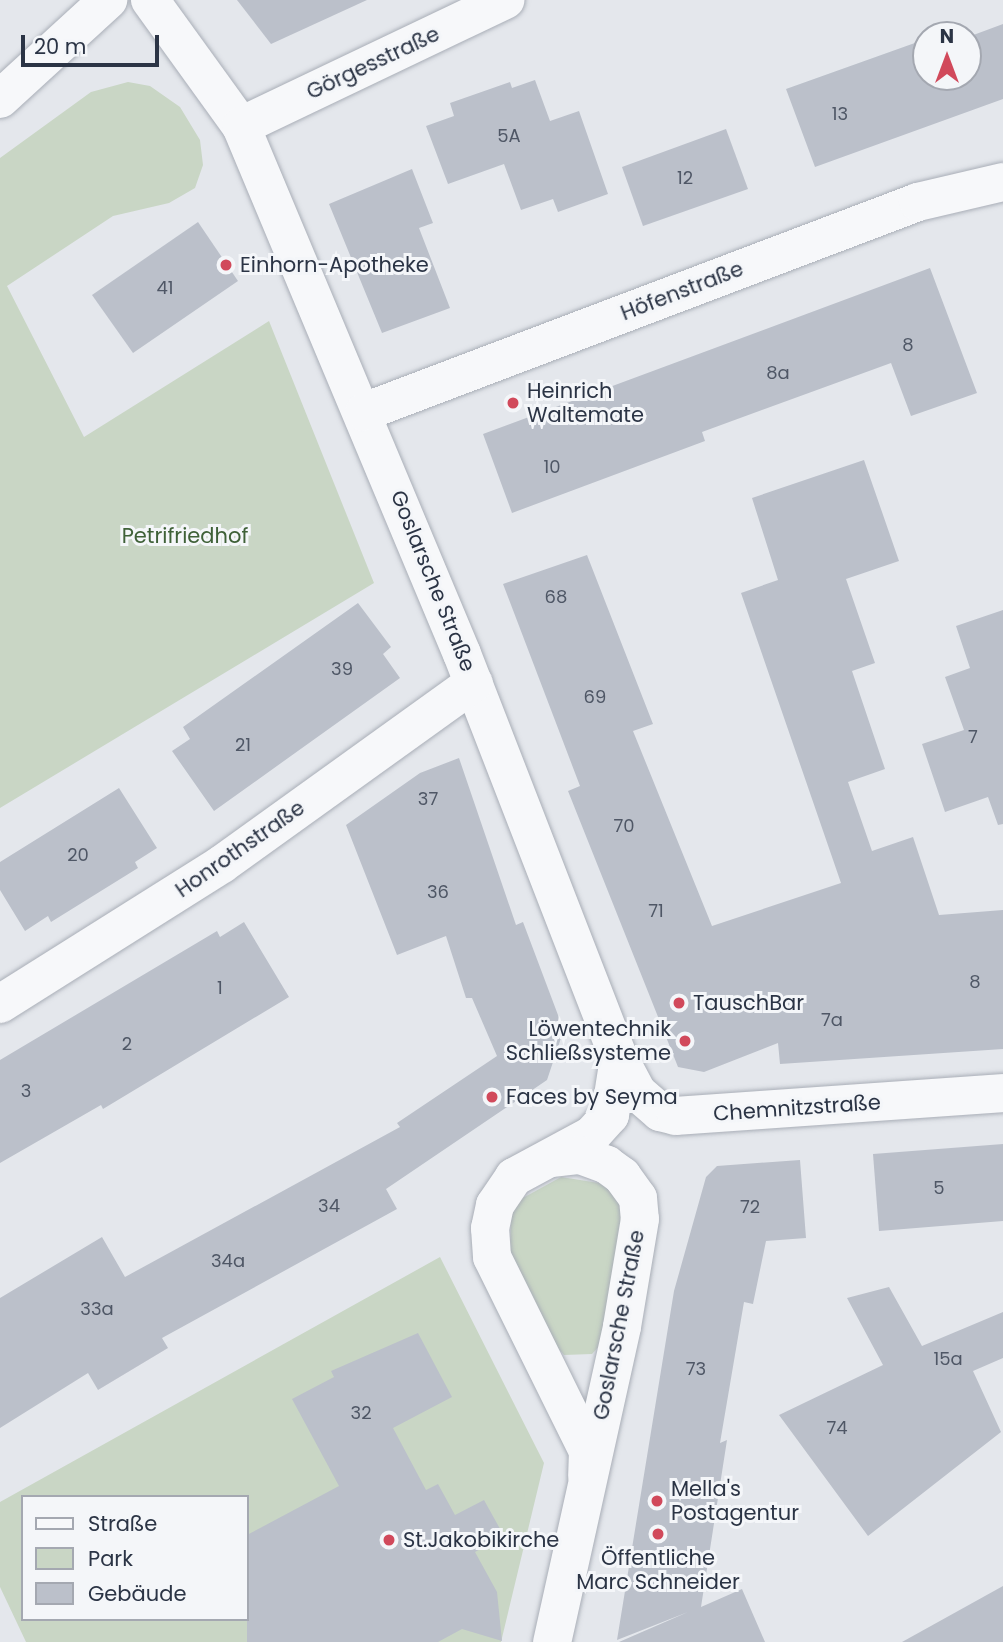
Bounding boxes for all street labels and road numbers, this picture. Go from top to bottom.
street label: Görgesstraße [303,21,443,105]
street label: Höfenstraße [617,256,747,326]
street label: Goslarsche Straße [385,487,481,675]
street label: Honrothstraße [171,795,309,903]
street label: Chemnitzstraße [712,1090,882,1126]
street label: Goslarsche Straße [588,1228,650,1422]

